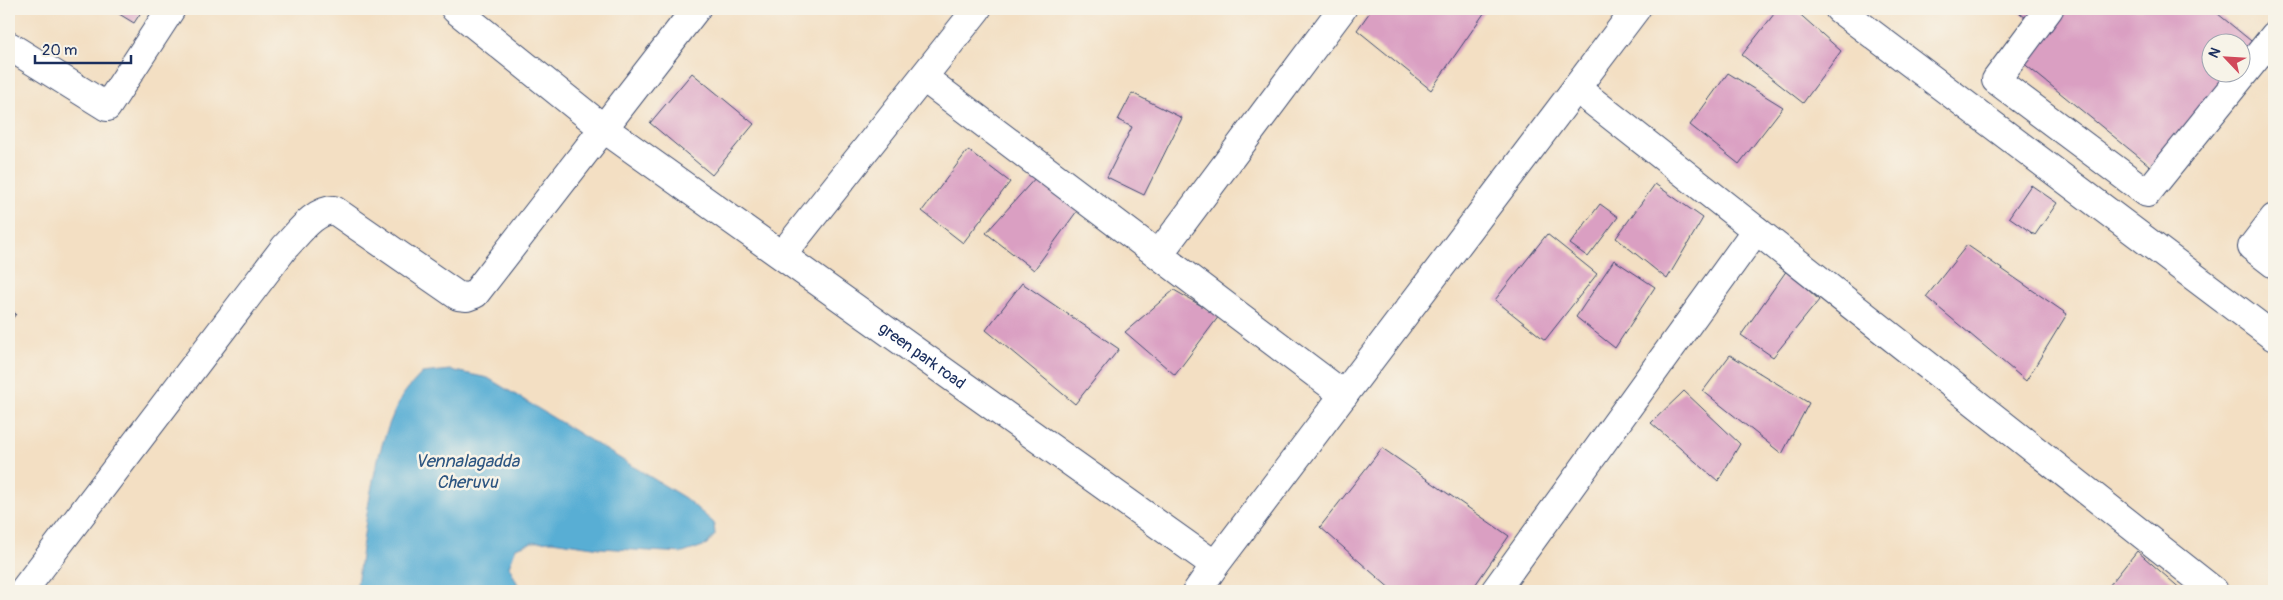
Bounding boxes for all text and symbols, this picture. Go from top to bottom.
scale bar [35,32,131,64]
north arrow [2200,32,2250,82]
text: 20 m [42,41,77,60]
text: N [2205,45,2224,61]
street label: green park road [875,318,969,394]
water label: Vennalagadda Cheruvu [415,450,521,494]

